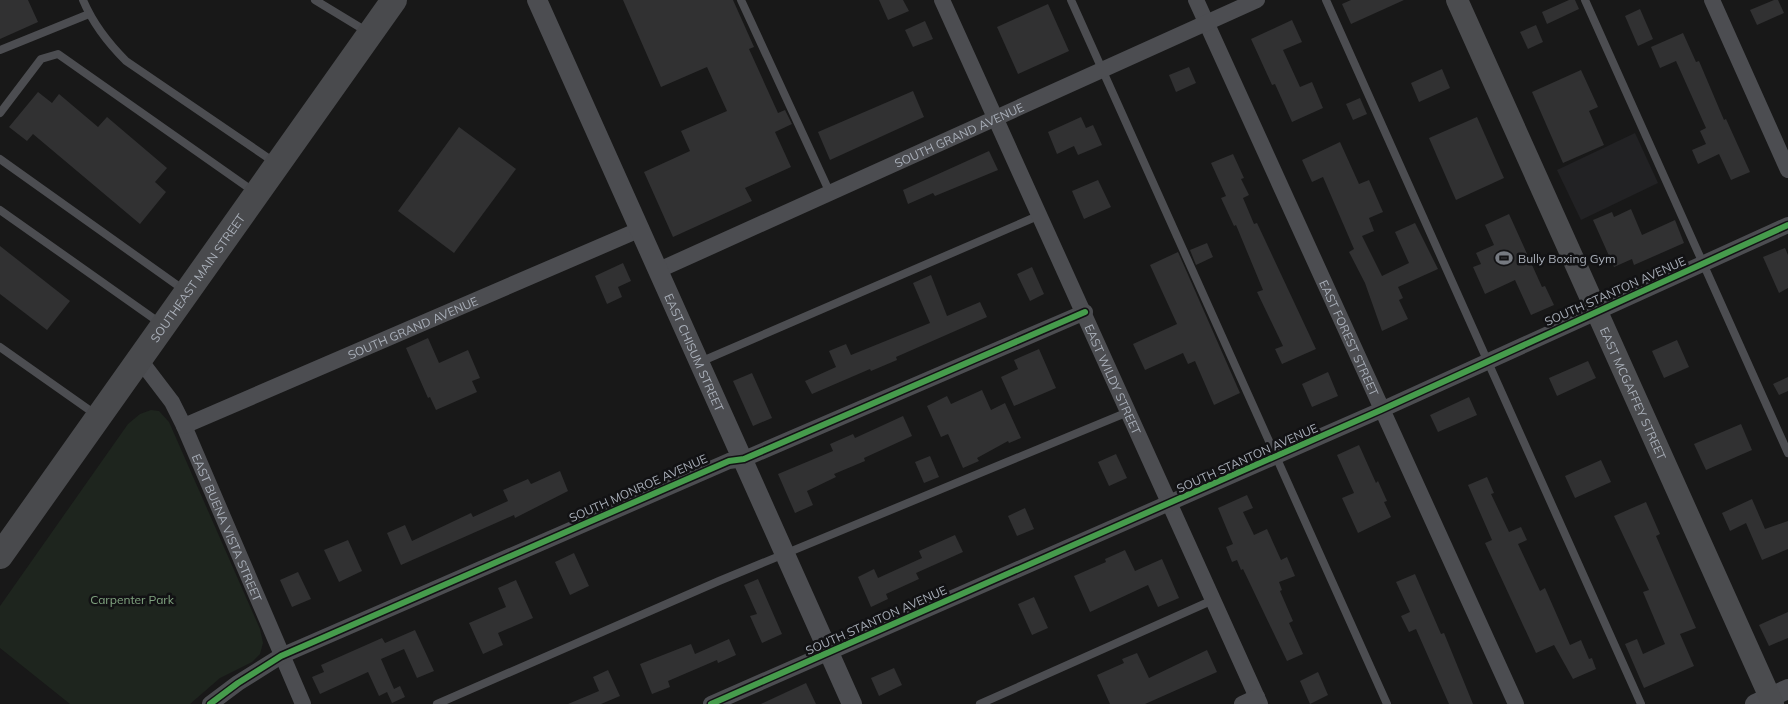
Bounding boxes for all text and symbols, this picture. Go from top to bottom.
street label: SOUTH GRAND AVENUE [892,99,1026,170]
street label: SOUTHEAST MAIN STREET [147,210,248,345]
sports icon: Bully Boxing Gym [1494,248,1514,268]
place label: Bully Boxing Gym [1518,251,1616,266]
street label: SOUTH STANTON AVENUE [1542,253,1688,329]
street label: EAST FOREST STREET [1317,277,1383,399]
street label: EAST CHISUM STREET [662,291,728,414]
street label: SOUTH GRAND AVENUE [345,293,480,362]
street label: EAST WILDY STREET [1082,322,1145,437]
street label: EAST MCGAFFEY STREET [1597,324,1670,463]
street label: SOUTH STANTON AVENUE [1174,420,1320,496]
street label: EAST BUENA VISTA STREET [189,451,266,604]
street label: SOUTH MONROE AVENUE [567,451,709,525]
street label: SOUTH STANTON AVENUE [803,582,949,658]
park label: Carpenter Park [90,592,175,607]

